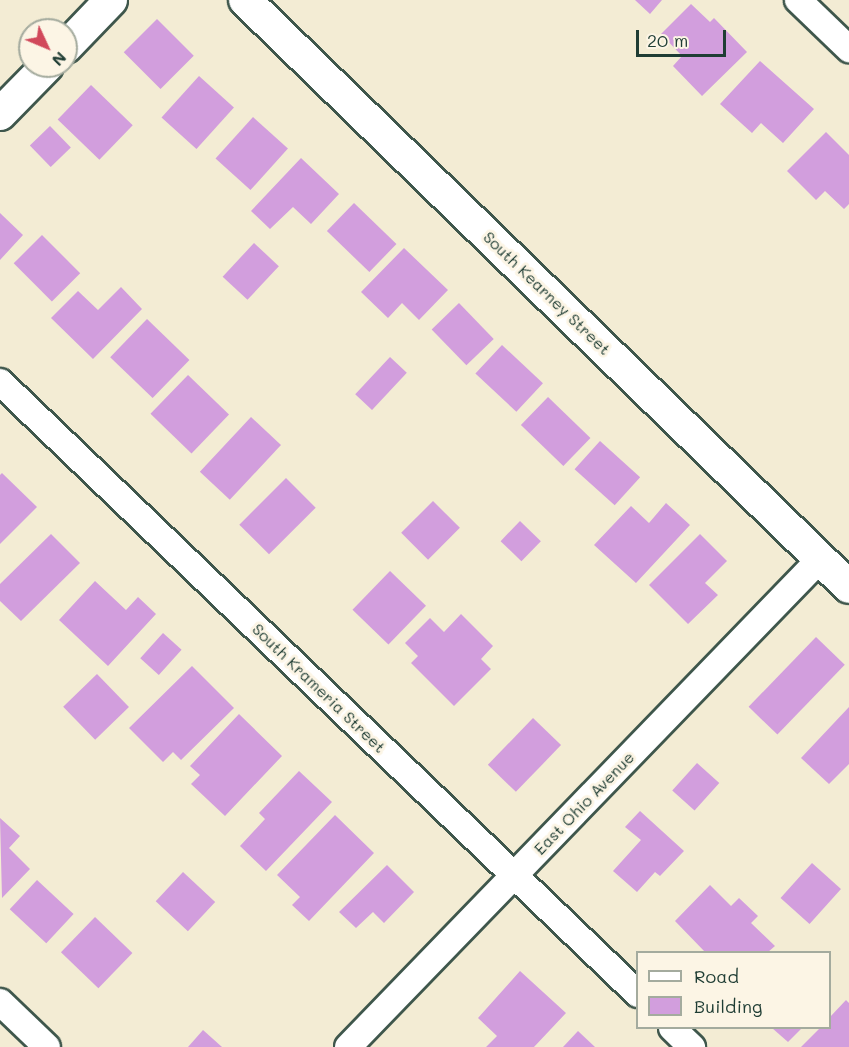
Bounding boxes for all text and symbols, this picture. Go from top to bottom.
north arrow [18,18,78,78]
scale bar [639,18,729,56]
text: 20 m [647,28,688,52]
text: N [48,48,72,71]
street label: South Kearney Street [479,227,615,359]
street label: South Krameria Street [248,619,390,757]
street label: East Ohio Avenue [530,748,638,858]
legend [636,951,831,1029]
text: Road [694,964,739,988]
text: Building [694,994,762,1018]

